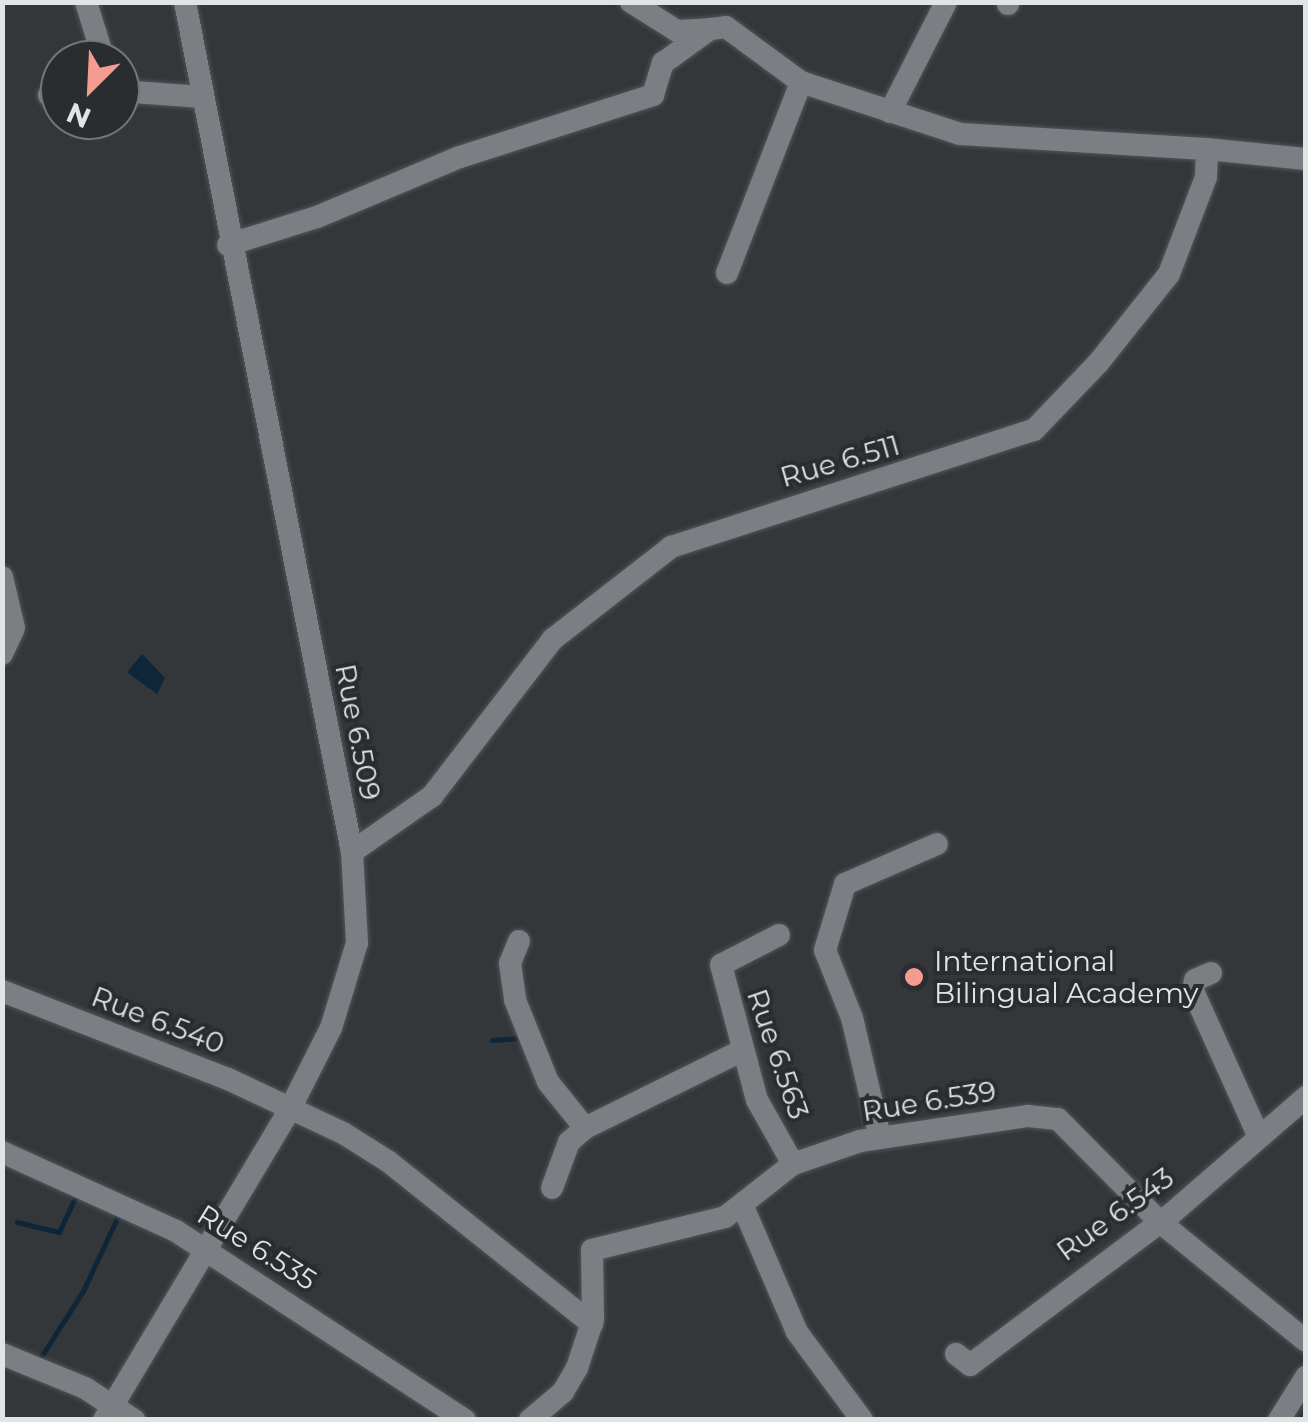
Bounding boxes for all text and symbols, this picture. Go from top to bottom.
north arrow [40,40,140,140]
text: N [61,95,96,136]
street label: Rue 6.511 [776,428,904,494]
street label: Rue 6.509 [328,661,388,803]
place label: International Bilingual Academy [934,944,1198,1010]
marker: International Bilingual Academy [903,966,925,988]
street label: Rue 6.540 [87,979,229,1061]
street label: Rue 6.563 [740,985,816,1123]
street label: Rue 6.539 [860,1074,998,1128]
street label: Rue 6.543 [1050,1160,1180,1268]
street label: Rue 6.535 [191,1197,323,1297]

